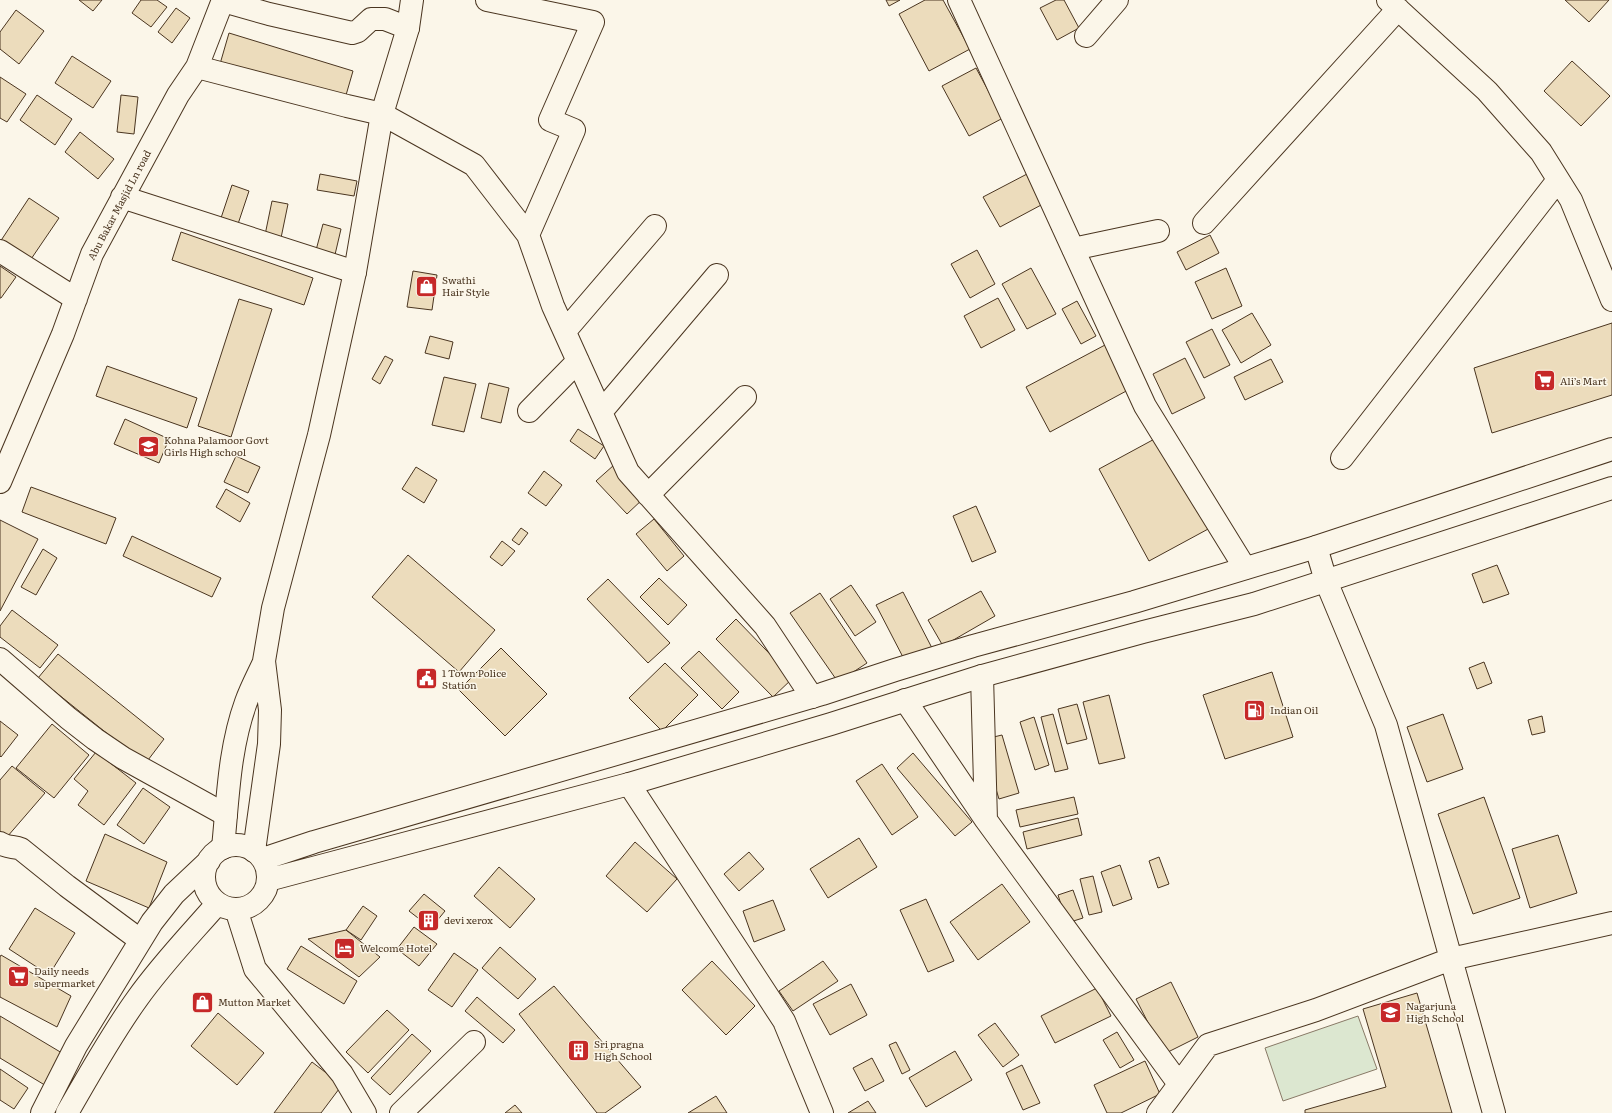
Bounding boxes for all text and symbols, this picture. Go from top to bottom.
street label: Abu Bakar Masjid Ln road [83,147,154,262]
place label: Swathi Hair Style [442,272,490,299]
shop icon: Swathi Hair Style [413,273,439,299]
supermarket icon: Ali’s Mart [1532,368,1558,394]
place label: Ali’s Mart [1560,373,1606,388]
place label: Kohna Palamoor Govt Girls High school [164,432,269,459]
school or university icon: Kohna Palamoor Govt Girls High school [135,433,161,459]
place label: 1 Town Police Station [442,665,506,692]
public building icon: 1 Town Police Station [413,666,439,692]
fuel station icon: Indian Oil [1242,697,1268,723]
place label: Indian Oil [1270,702,1319,717]
building icon: devi xerox [416,907,442,933]
place label: devi xerox [444,912,493,927]
hotel icon: Welcome Hotel [331,935,357,961]
place label: Welcome Hotel [360,940,433,955]
place label: Daily needs supermarket [34,963,95,990]
supermarket icon: Daily needs supermarket [6,964,32,990]
shop icon: Mutton Market [190,989,216,1015]
place label: Mutton Market [218,994,291,1009]
place label: Nagarjuna High School [1406,998,1465,1025]
school or university icon: Nagarjuna High School [1378,999,1404,1025]
place label: Sri pragna High School [594,1036,653,1063]
building icon: Sri pragna High School [566,1037,592,1063]

